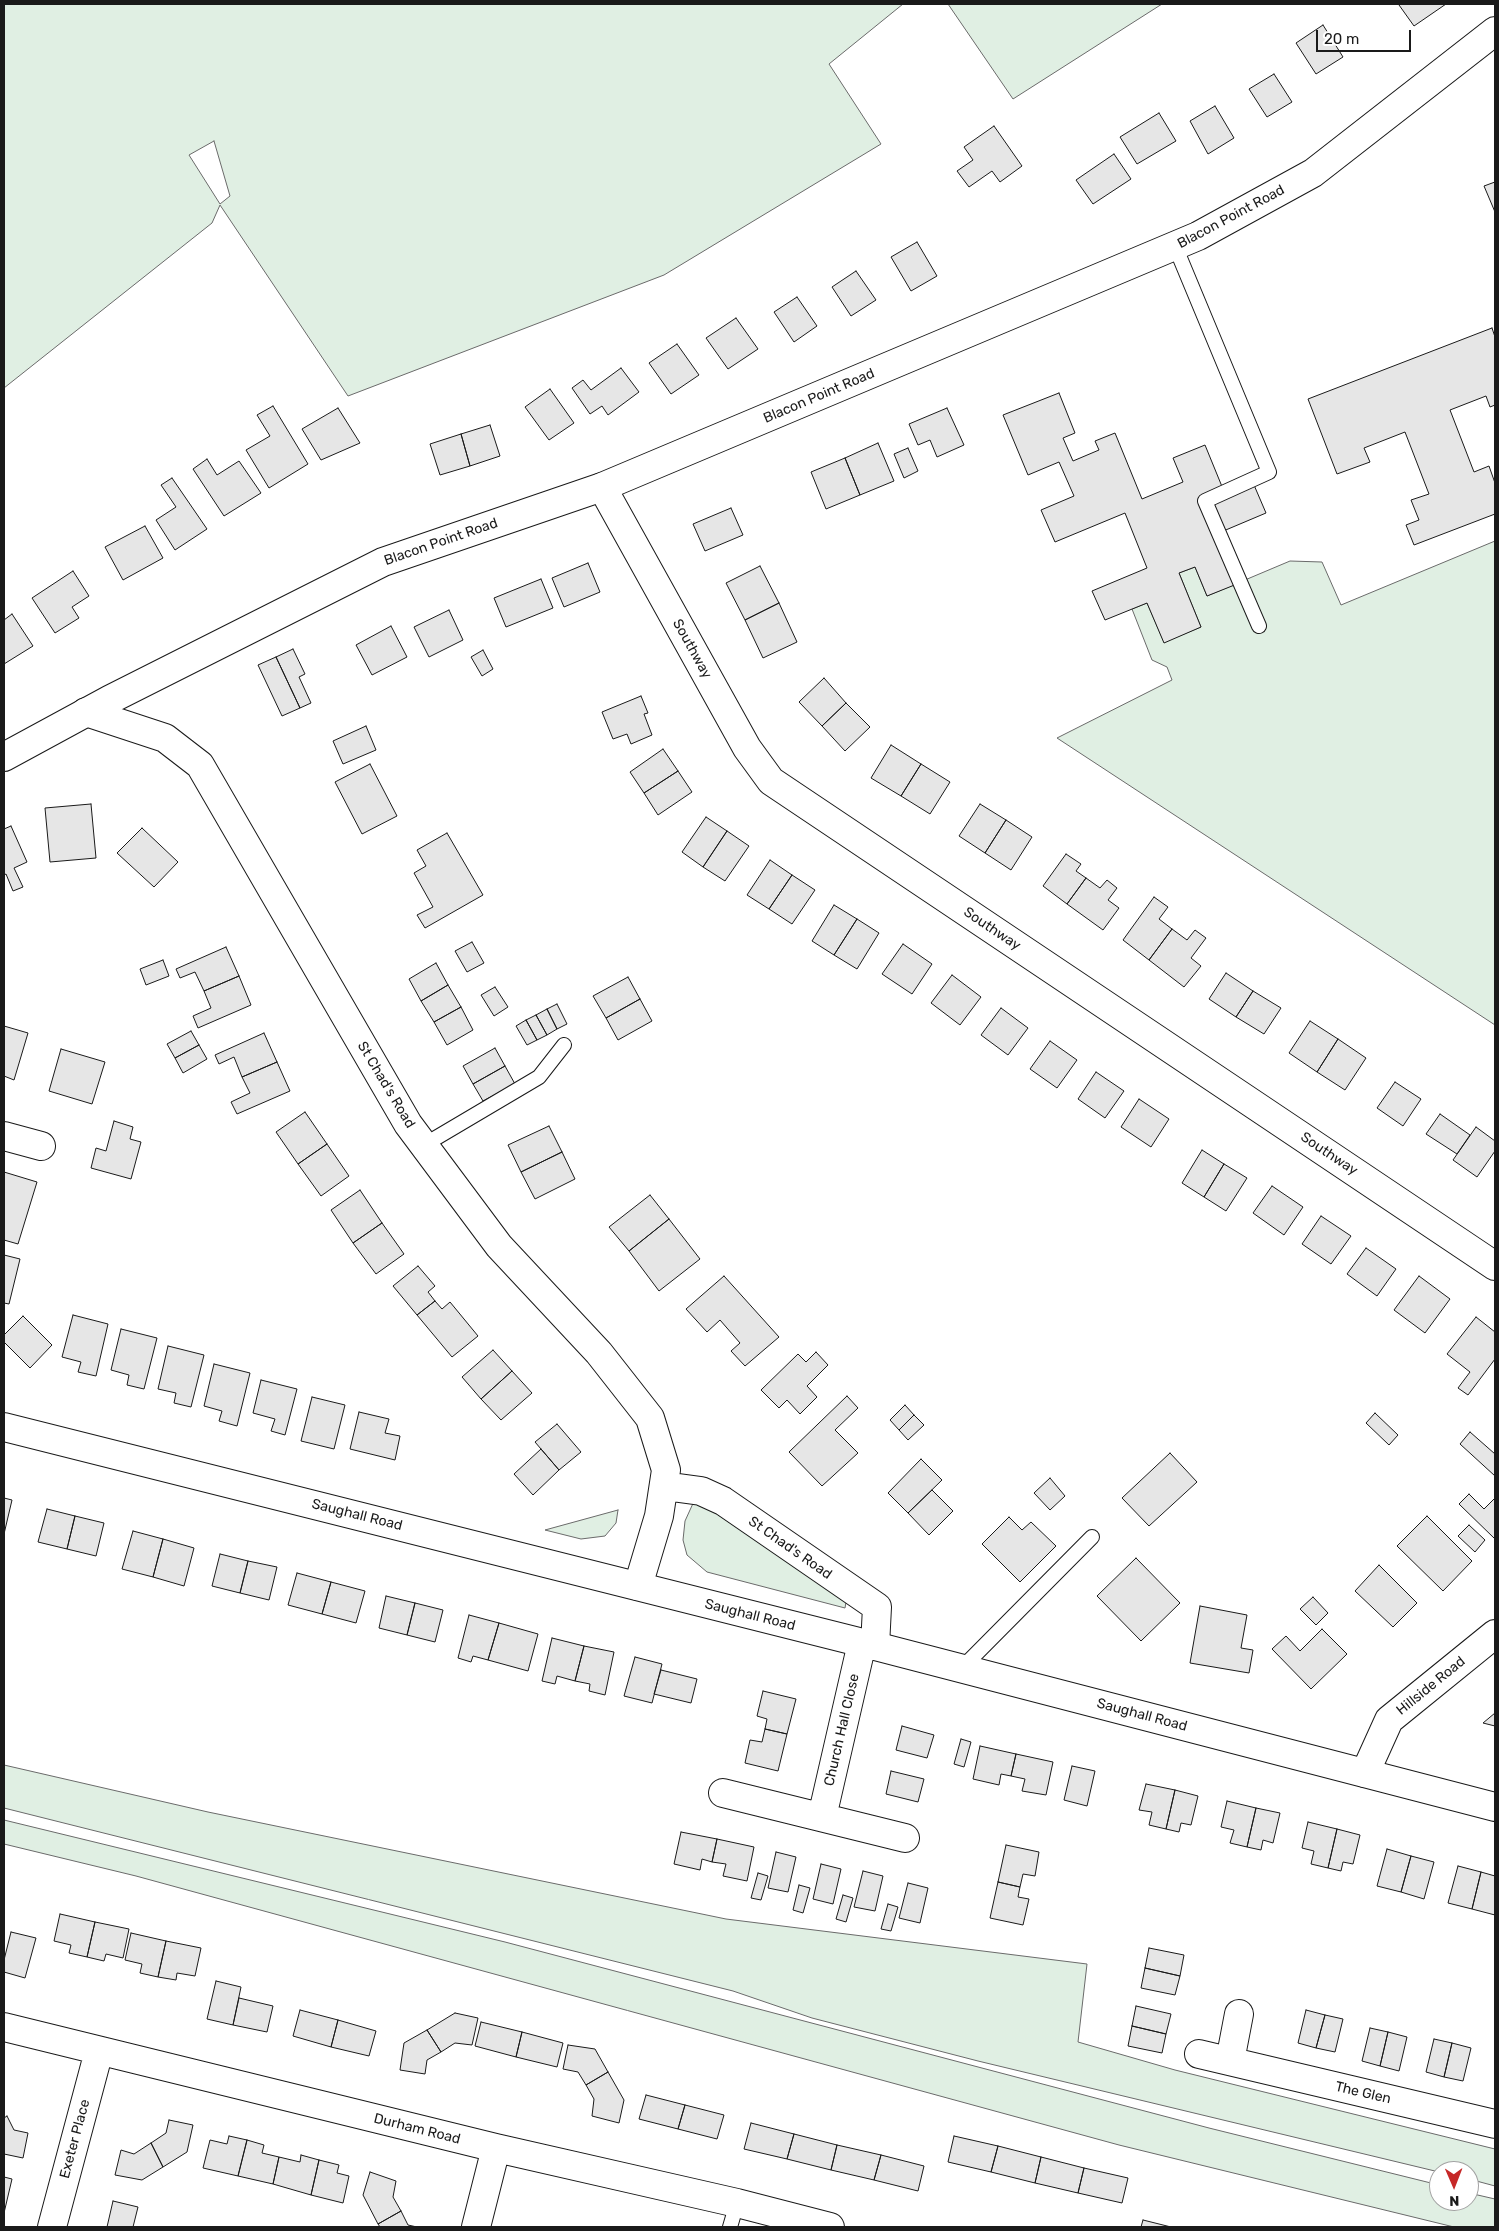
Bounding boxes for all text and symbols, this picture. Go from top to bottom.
scale bar [1319,20,1414,52]
text: 20 m [1324,30,1359,48]
street label: Blacon Point Road [1175,182,1287,252]
street label: Blacon Point Road [761,365,877,427]
street label: Blacon Point Road [382,515,500,569]
street label: Southway [669,616,715,682]
street label: Southway [960,904,1024,954]
street label: St Chad's Road [354,1039,418,1131]
street label: Southway [1297,1129,1361,1179]
street label: Saughall Road [310,1496,404,1534]
street label: St Chad's Road [745,1513,835,1583]
street label: Saughall Road [703,1596,797,1634]
street label: Hillside Road [1393,1653,1469,1719]
street label: Church Hall Close [821,1672,863,1788]
street label: Saughall Road [1095,1695,1189,1735]
street label: The Glen [1333,2078,1393,2108]
street label: Exeter Place [56,2098,94,2180]
street label: Durham Road [372,2110,462,2148]
north arrow [1429,2161,1479,2211]
text: N [1449,2192,1459,2209]

